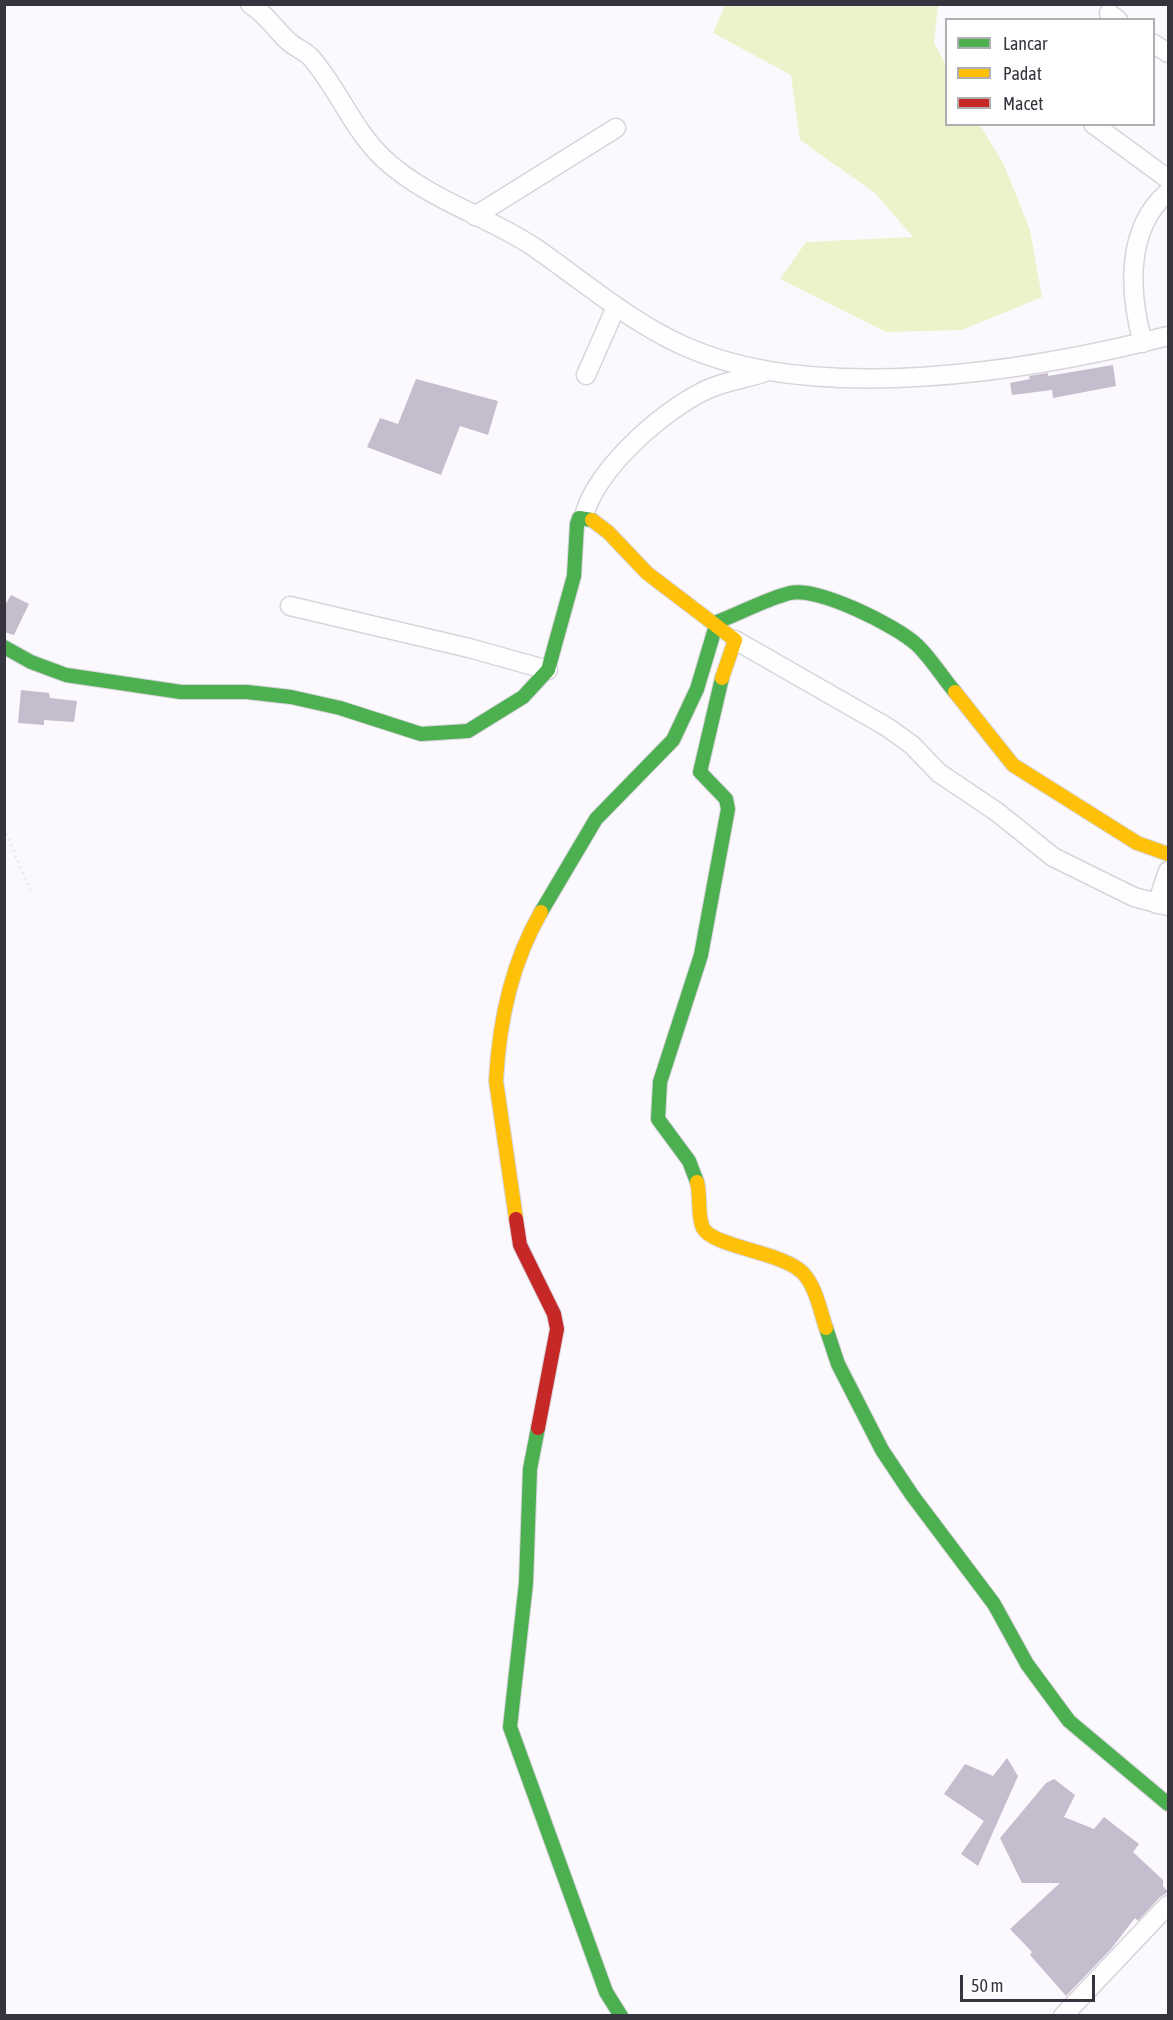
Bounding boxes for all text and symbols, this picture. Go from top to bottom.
legend [945,18,1155,126]
text: Lancar [1003,33,1047,54]
text: Padat [1003,63,1042,84]
text: Macet [1003,93,1043,114]
scale bar [963,1963,1098,2001]
text: 50 m [971,1975,1003,1996]

